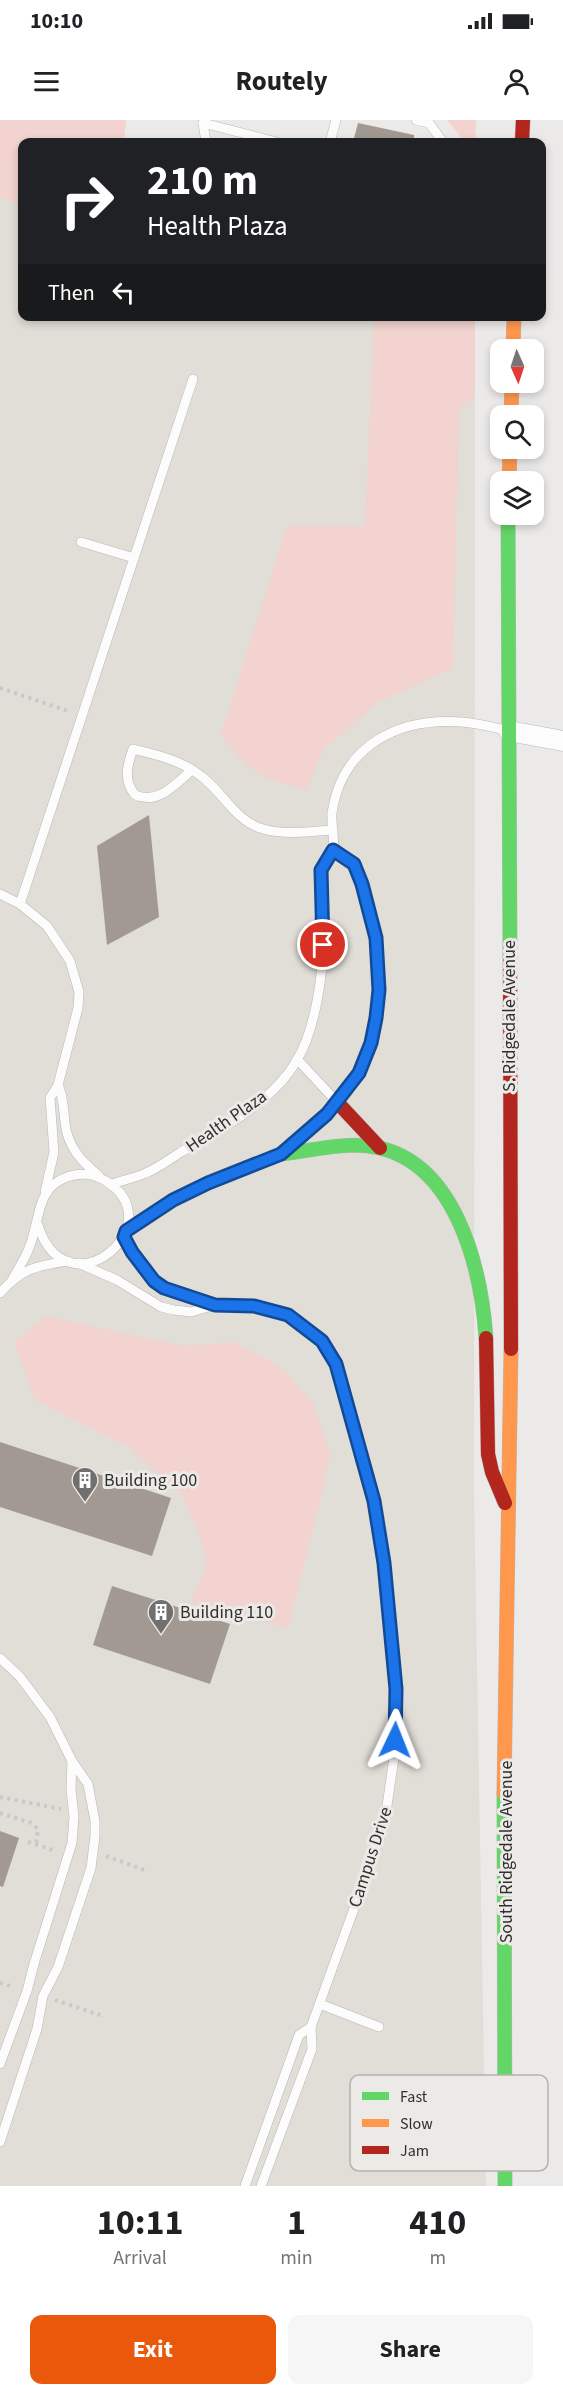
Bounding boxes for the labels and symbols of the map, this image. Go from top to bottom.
north arrow [490,339,544,393]
pin [297,919,348,970]
street label: S. Ridgedale Avenue [497,940,522,1092]
street label: Health Plaza [181,1084,272,1159]
building icon: Building 100 [70,1465,100,1503]
place label: Building 100 [104,1468,197,1493]
building icon: Building 110 [146,1597,176,1635]
place label: Building 110 [180,1600,273,1625]
position arrow [363,1708,427,1772]
street label: South Ridgedale Avenue [494,1761,519,1943]
street label: Campus Drive [342,1804,398,1911]
legend [350,2075,548,2171]
text: Fast [400,2086,428,2108]
text: Slow [400,2113,433,2135]
text: Jam [400,2140,429,2162]

